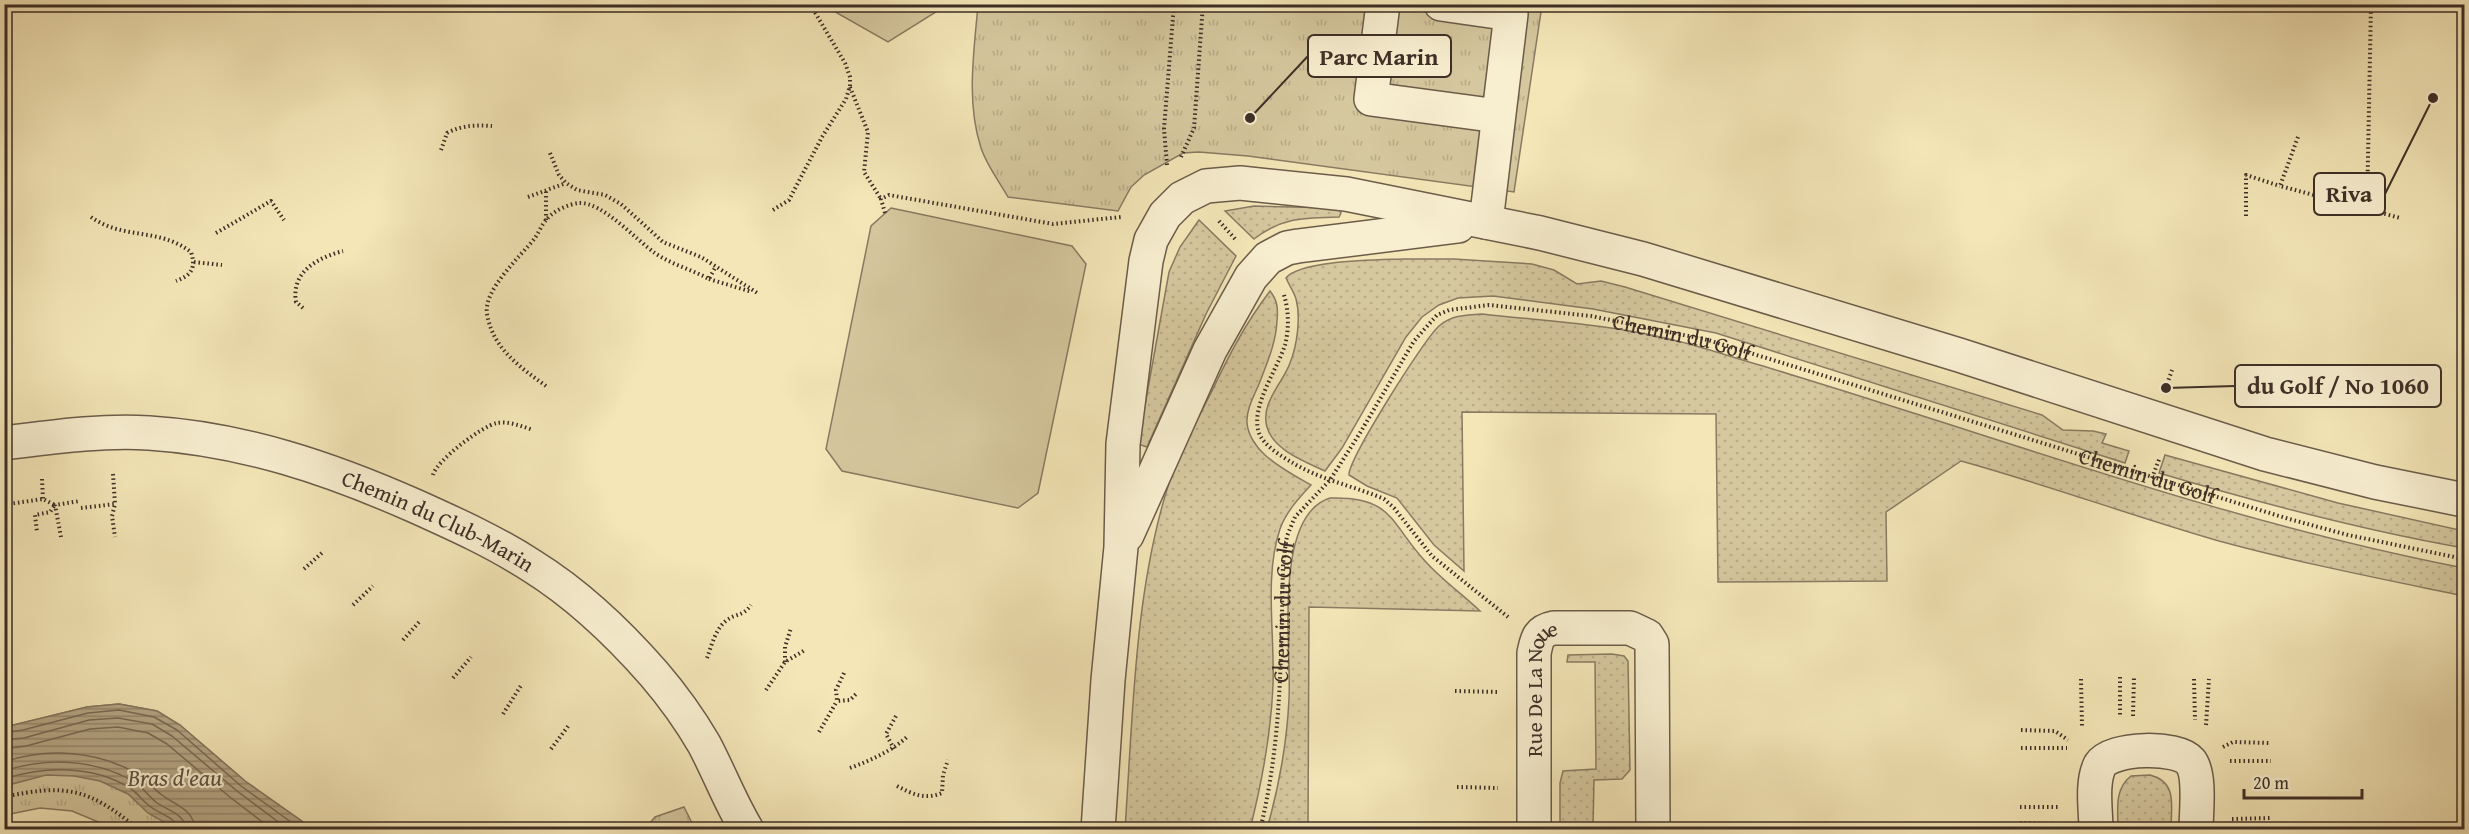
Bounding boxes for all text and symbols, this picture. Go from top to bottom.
callout: Parc Marin [1308,35,1451,77]
text: Parc Marin [1320,39,1438,74]
callout: Riva [2314,173,2385,215]
text: Riva [2326,176,2373,211]
street label: Chemin du Golf [1610,305,1759,369]
callout: du Golf / No 1060 [2235,365,2441,407]
text: du Golf / No 1060 [2247,368,2429,403]
street label: Chemin du Golf [2075,439,2223,513]
street label: Chemin du Club-Marin [337,462,541,580]
street label: Chemin du Golf [1264,536,1303,683]
street label: Rue De La Noue [1518,612,1561,757]
water label: Bras d'eau [127,760,222,795]
scale bar [2244,762,2362,800]
text: 20 m [2253,769,2289,796]

